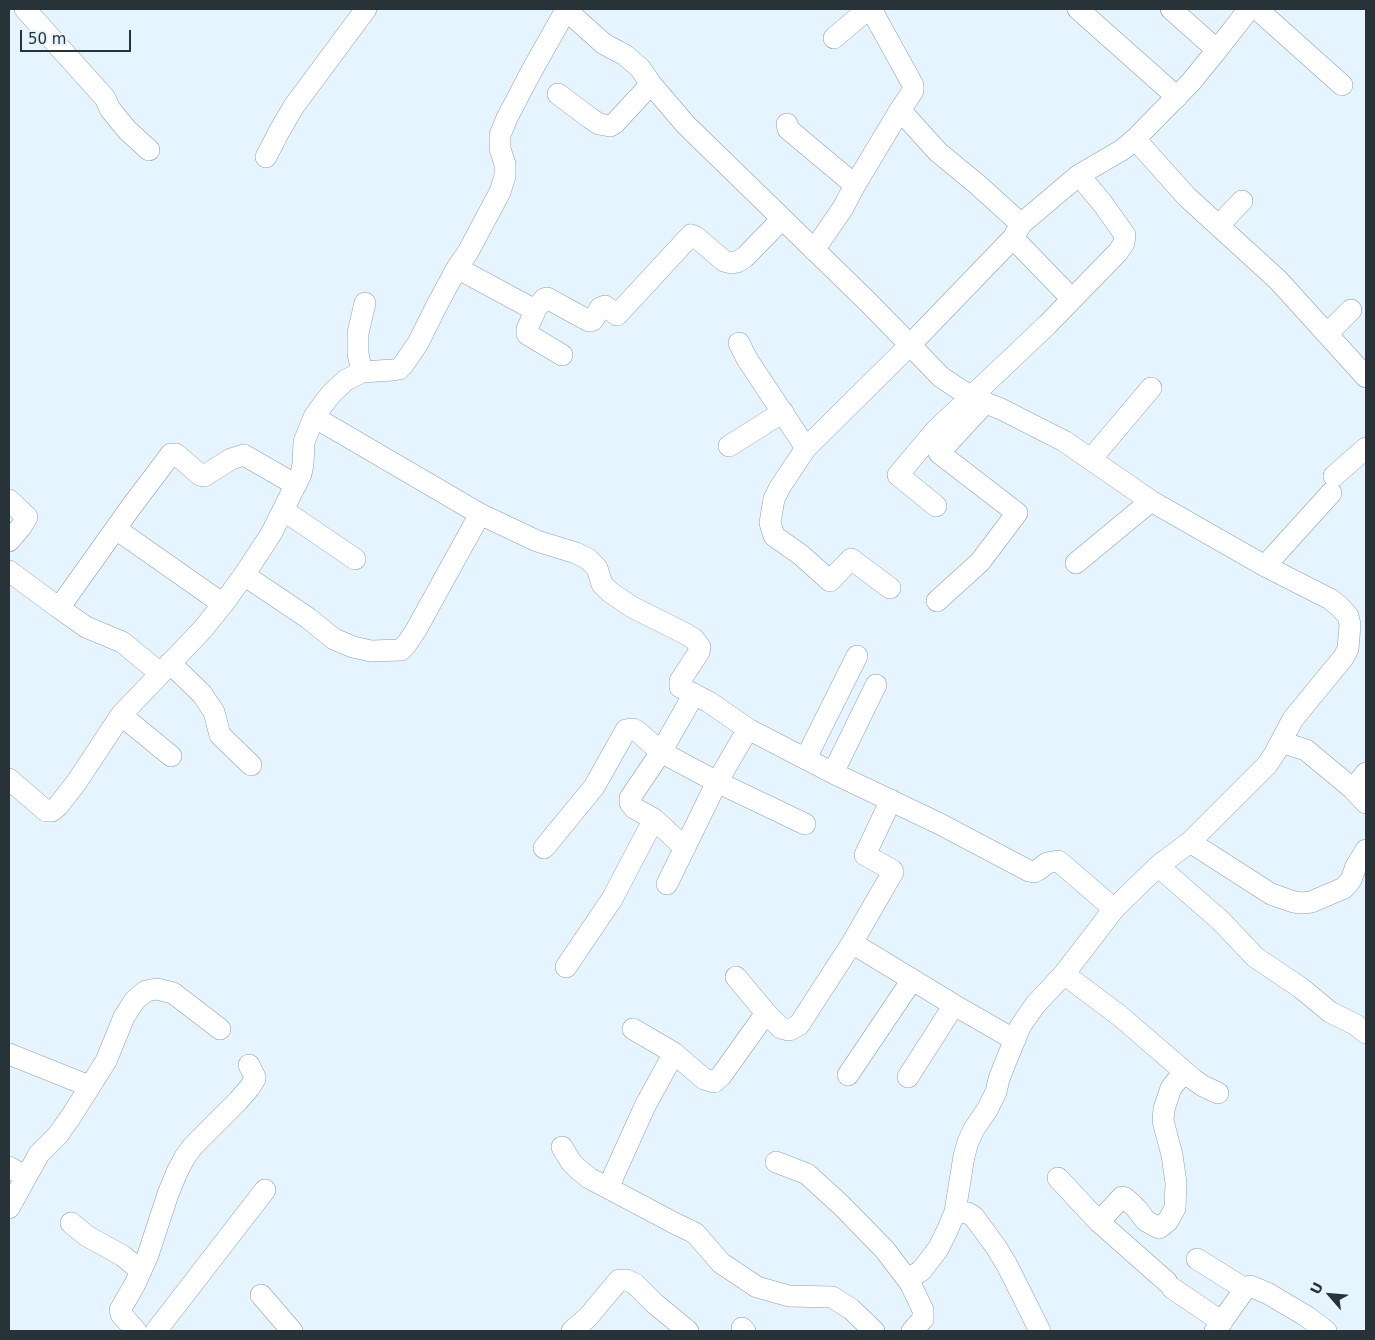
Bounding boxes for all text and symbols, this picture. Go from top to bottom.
scale bar [22,20,134,52]
text: 50 m [28,30,66,48]
north arrow [1305,1270,1355,1320]
text: U [1307,1279,1326,1297]

